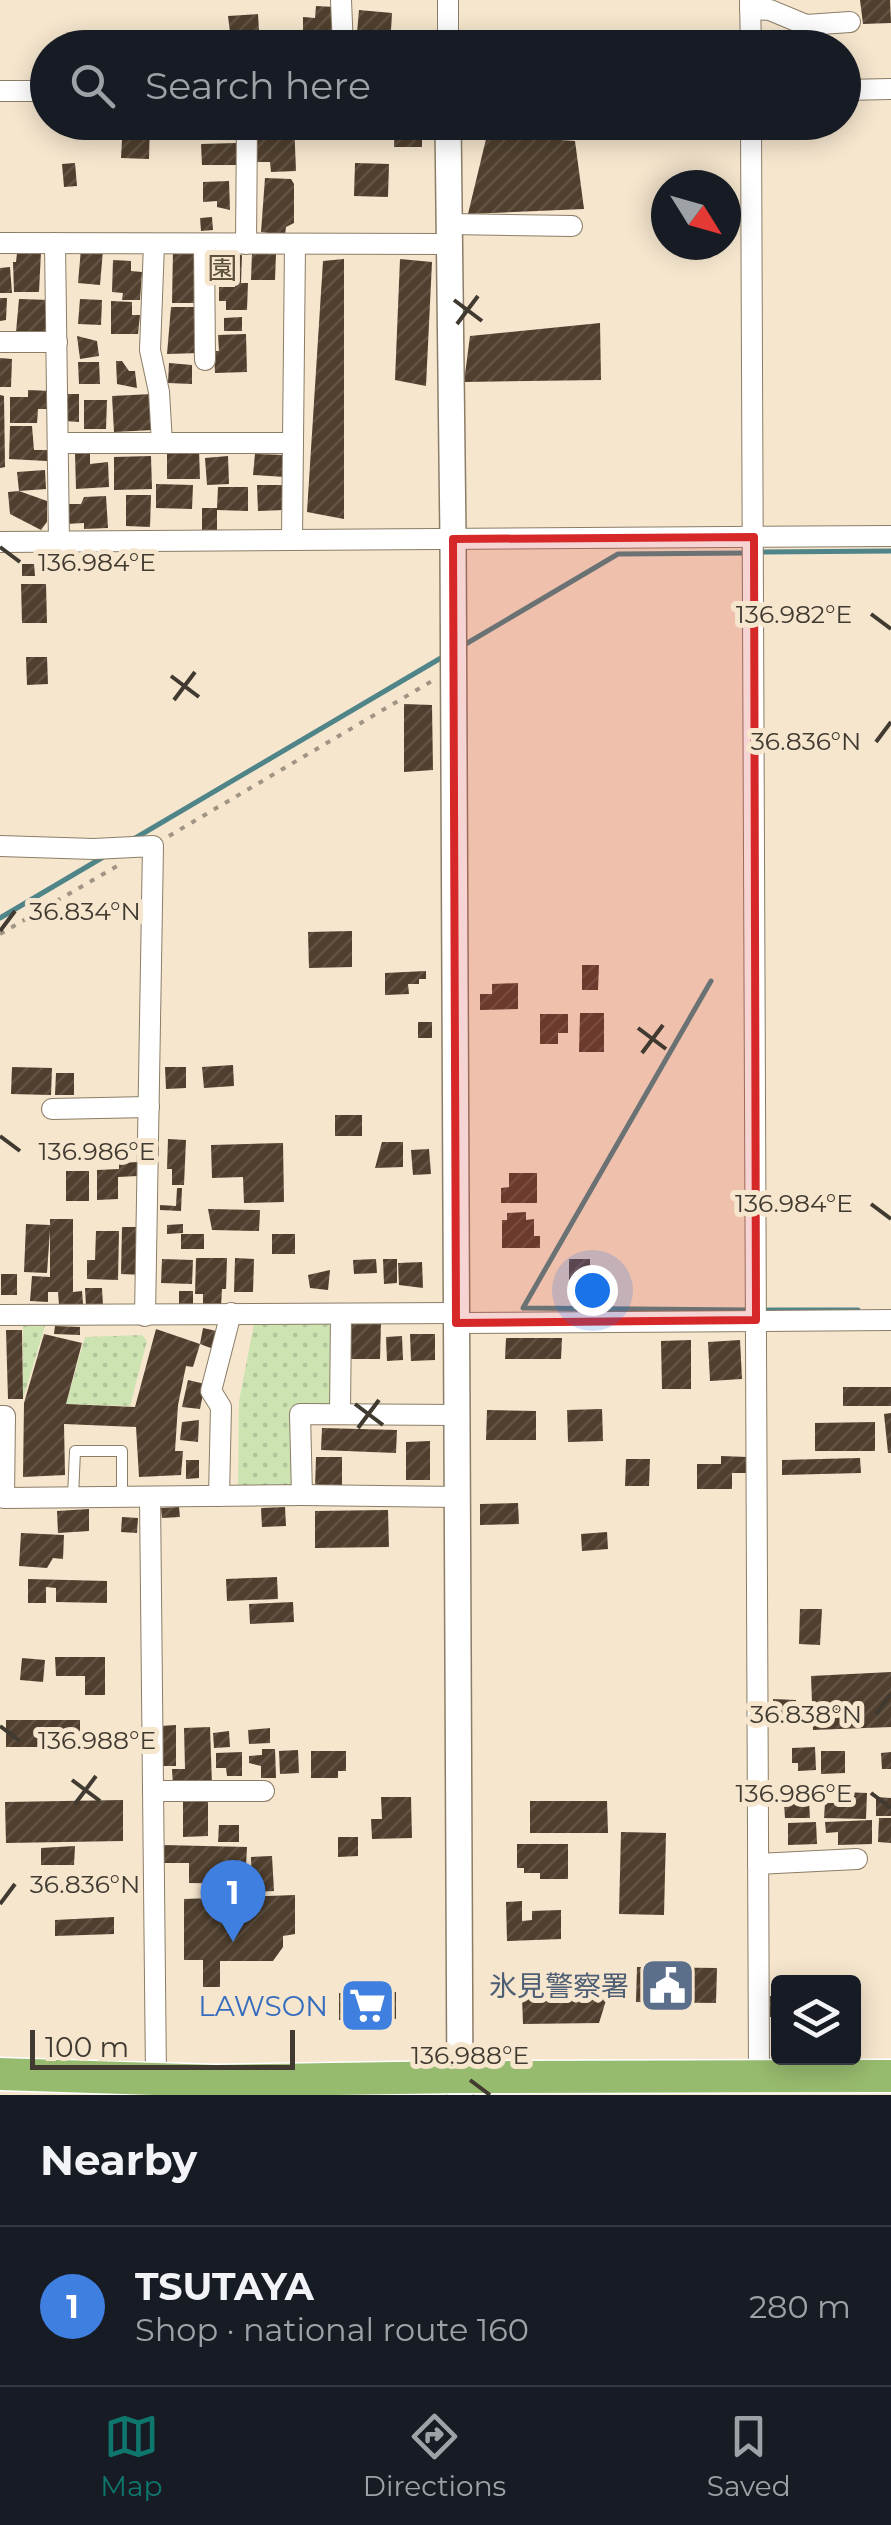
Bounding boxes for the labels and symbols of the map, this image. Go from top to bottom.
north arrow [651,170,741,260]
district label: 園 [207,250,237,287]
text: 136.984°E [38,547,156,577]
text: 136.982°E [736,599,852,629]
text: 36.836°N [751,726,861,756]
text: 36.834°N [29,896,141,926]
text: 136.986°E [39,1136,155,1166]
text: 136.984°E [735,1188,853,1218]
your location [567,1265,618,1316]
text: 36.838°N [750,1699,862,1729]
text: 136.988°E [38,1725,156,1755]
text: 136.986°E [736,1778,852,1808]
pin: 1 [200,1860,266,1942]
text: 36.836°N [30,1869,140,1899]
public building icon: 氷見警察署 [638,1956,698,2016]
place label: 氷見警察署 [489,1969,629,2003]
supermarket icon: LAWSON [337,1976,397,2036]
place label: LAWSON [198,1989,328,2023]
scale bar [30,2025,295,2070]
text: 136.988°E [411,2040,529,2070]

